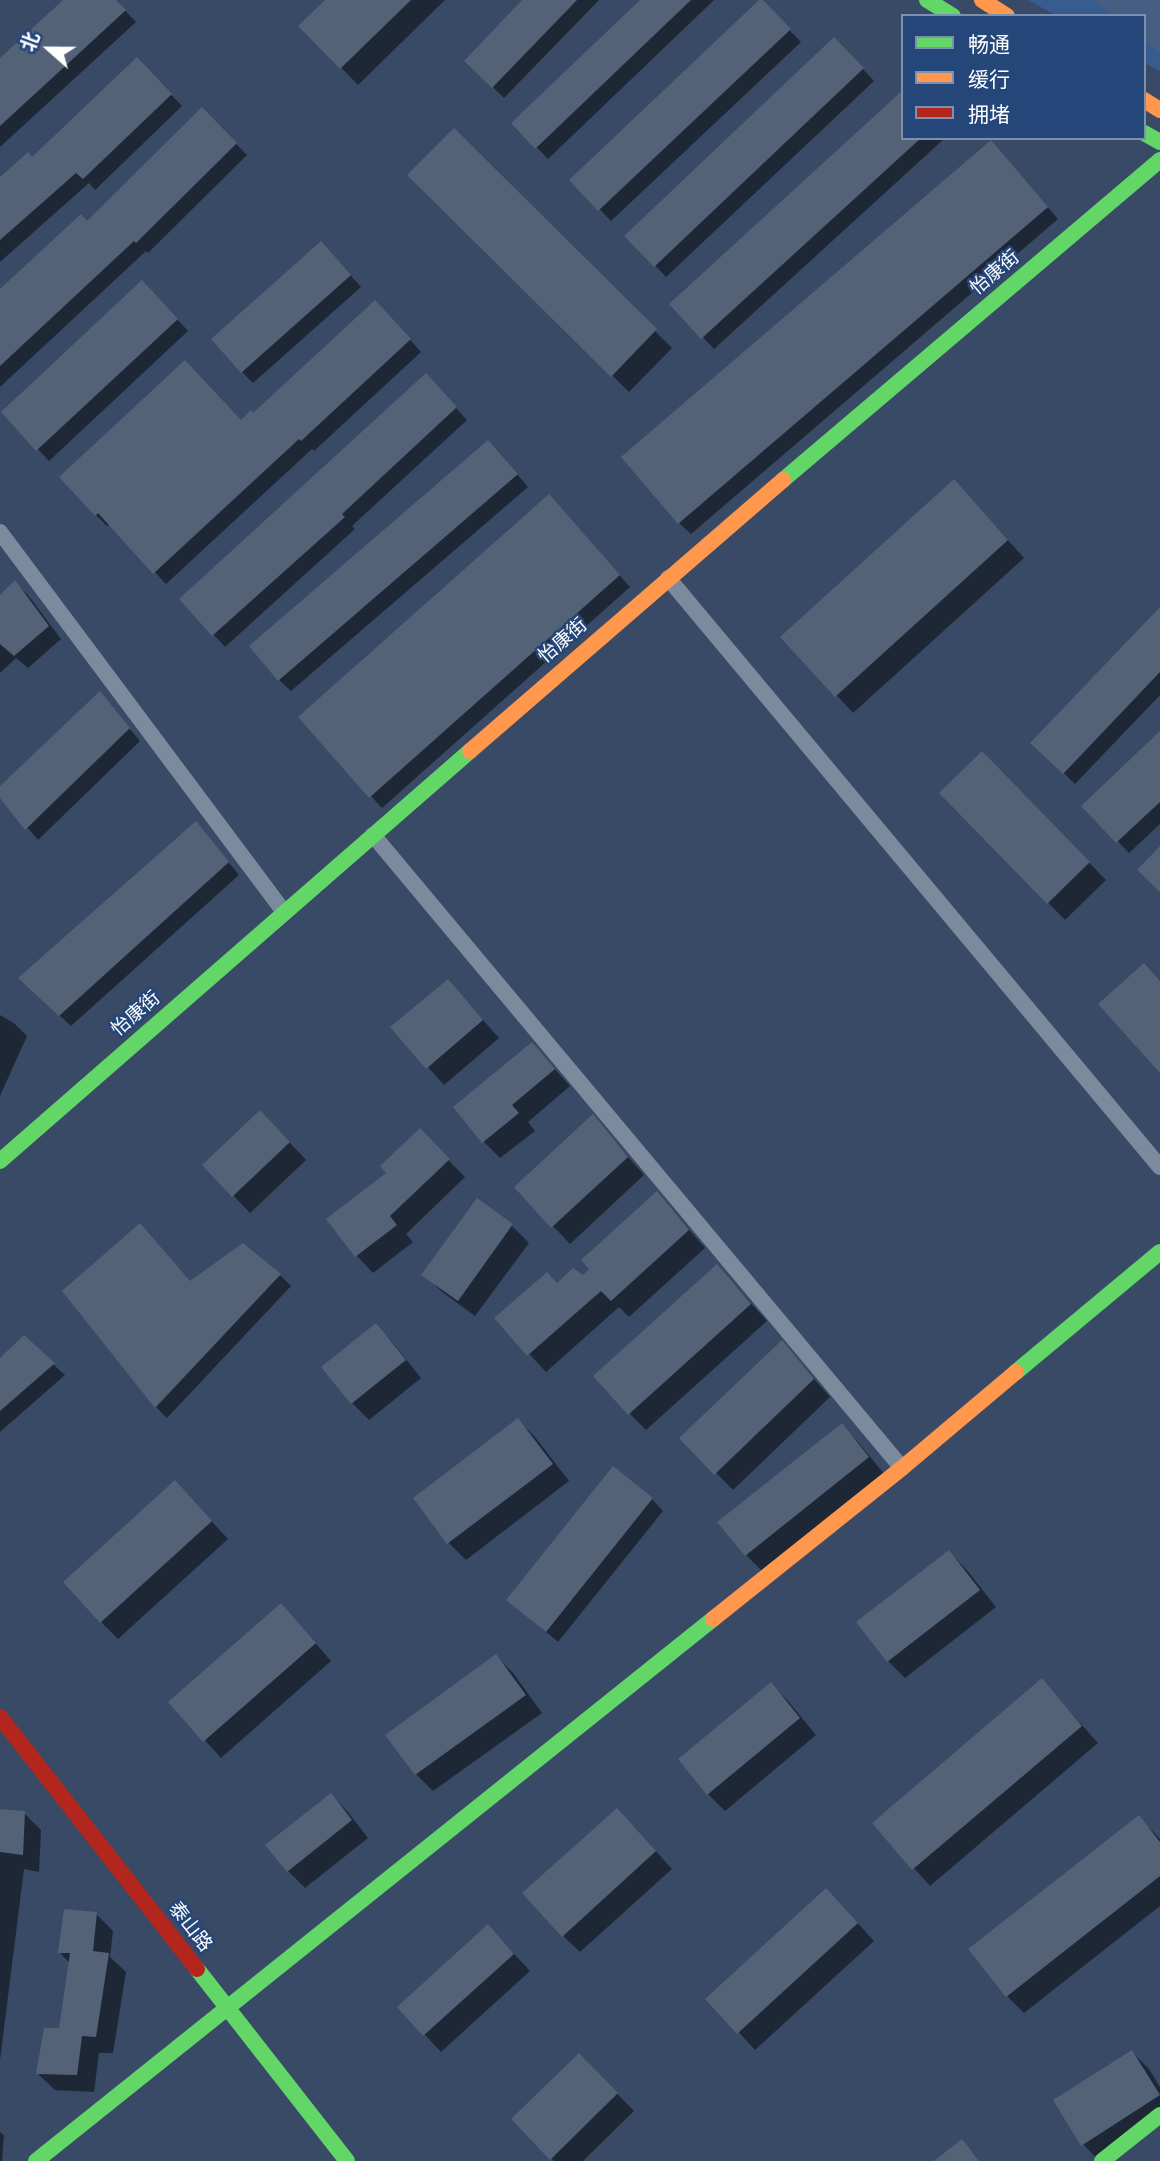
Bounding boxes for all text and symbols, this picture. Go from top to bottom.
north arrow [14,14,84,84]
legend [901,14,1146,140]
text: 北 [15,28,44,55]
text: 畅通 [968,31,1010,58]
text: 缓行 [968,66,1010,93]
text: 拥堵 [968,101,1010,128]
street label: 怡康街 [966,246,1024,300]
street label: 怡康街 [534,614,592,668]
street label: 怡康街 [107,987,165,1041]
street label: 泰山路 [163,1898,217,1956]

